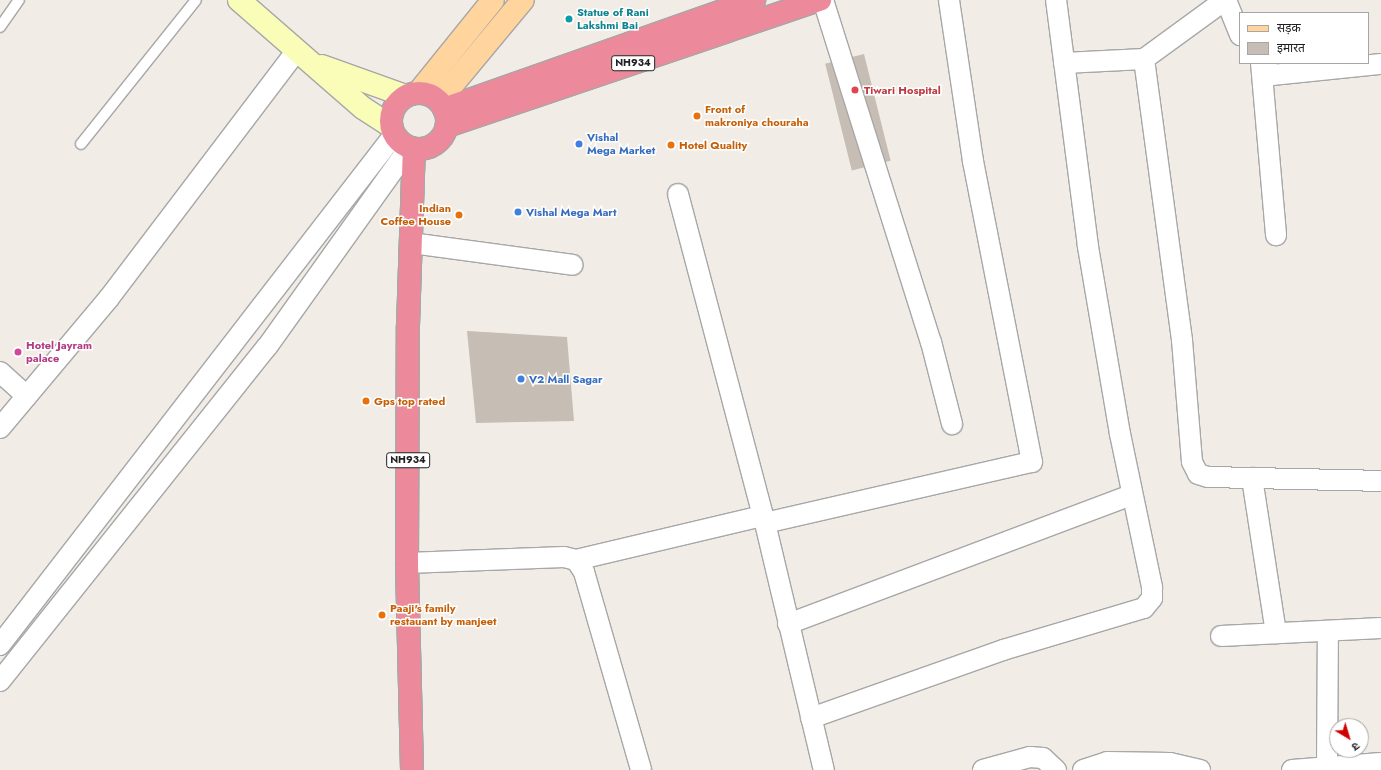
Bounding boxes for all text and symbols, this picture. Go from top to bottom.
place label: Statue of Rani Lakshmi Bai [577,6,649,32]
legend [1239,12,1369,64]
marker: Statue of Rani Lakshmi Bai [564,14,574,24]
text: सड़क [1277,19,1301,37]
text: इमारत [1277,39,1305,57]
road number: NH934 [611,55,655,71]
place label: Tiwari Hospital [864,83,941,97]
marker: Tiwari Hospital [849,84,861,96]
place label: Front of makroniya chouraha [705,103,809,129]
marker: Front of makroniya chouraha [692,111,702,121]
place label: Vishal Mega Market [587,131,655,157]
place label: Hotel Quality [679,138,747,152]
marker: Vishal Mega Market [574,139,584,149]
marker: Hotel Quality [666,140,676,150]
place label: Indian Coffee House [381,202,451,228]
place label: Vishal Mega Mart [526,205,616,219]
marker: Vishal Mega Mart [513,207,523,217]
marker: Indian Coffee House [454,210,464,220]
place label: Hotel Jayram palace [26,339,92,365]
marker: Hotel Jayram palace [13,347,23,357]
place label: V2 Mall Sagar [529,372,603,386]
marker: V2 Mall Sagar [516,374,526,384]
place label: Gps top rated [374,394,445,408]
marker: Gps top rated [361,396,371,406]
road number: NH934 [386,452,430,468]
place label: Paaji's family restauant by manjeet [390,602,497,628]
marker: Paaji's family restauant by manjeet [377,610,387,620]
north arrow [1329,718,1369,758]
text: उ [1348,738,1363,755]

